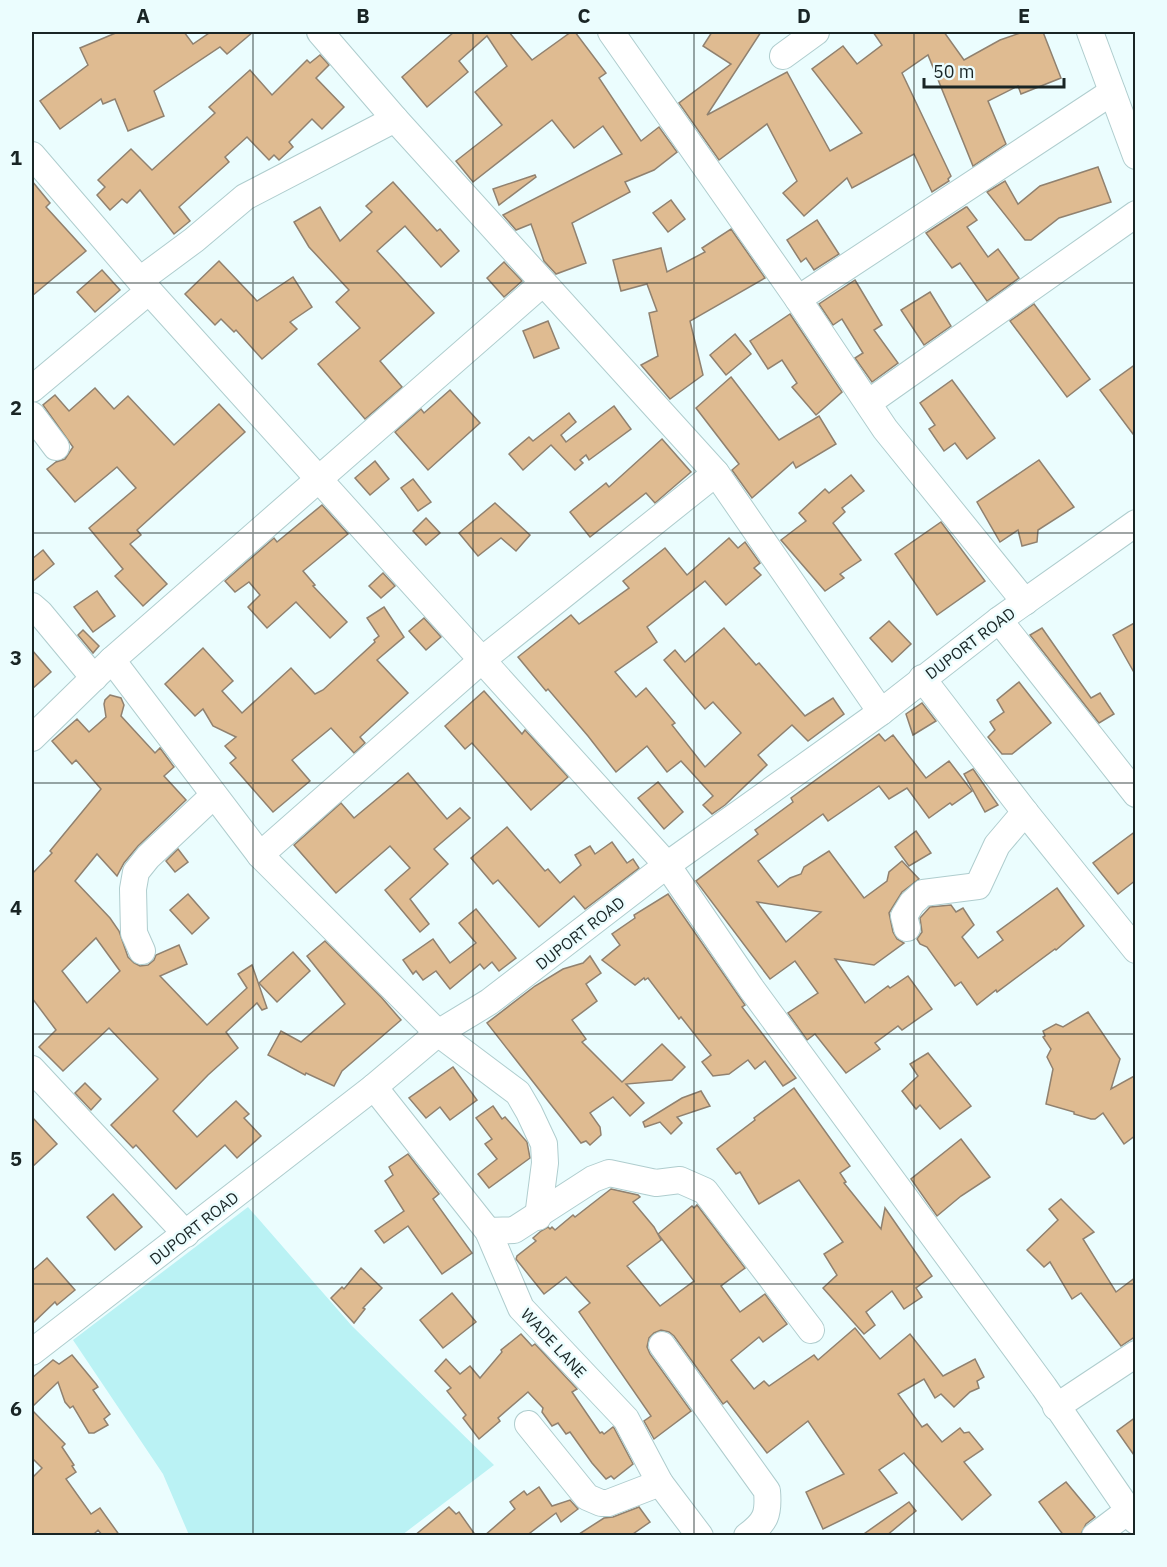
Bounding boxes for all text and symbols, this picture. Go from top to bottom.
text: A [136,2,150,29]
text: B [356,2,370,29]
text: C [577,2,591,29]
text: D [797,2,811,29]
text: E [1018,2,1030,29]
scale bar [924,51,1064,89]
text: 50 m [933,60,975,83]
text: 1 [10,144,22,171]
text: 2 [10,394,22,421]
street label: DUPORT ROAD [921,603,1019,683]
text: 3 [10,644,22,671]
street label: DUPORT ROAD [531,892,629,974]
text: 4 [10,894,22,921]
text: 5 [10,1145,22,1172]
street label: DUPORT ROAD [145,1187,243,1269]
street label: WADE LANE [517,1304,591,1382]
text: 6 [10,1395,22,1422]

